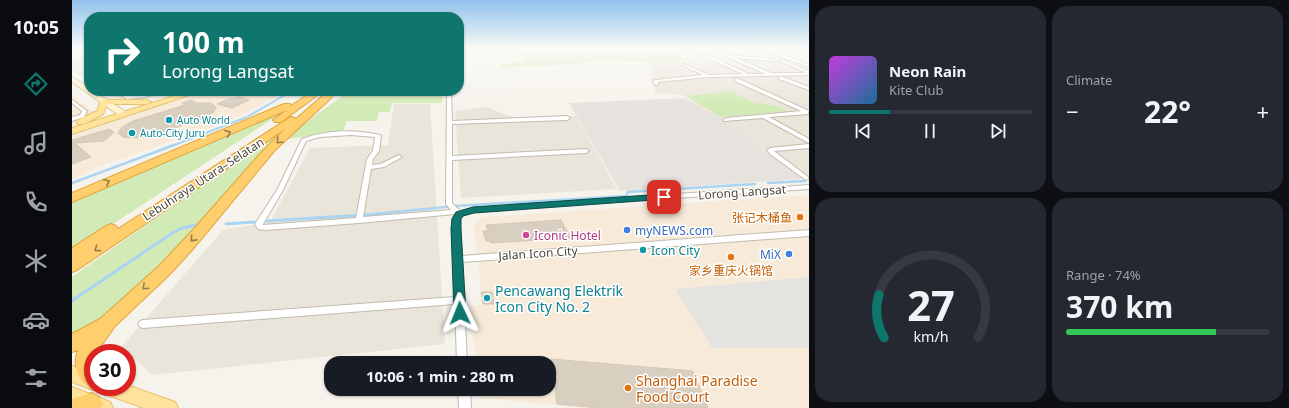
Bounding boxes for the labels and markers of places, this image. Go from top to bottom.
place label: Auto World [177,113,230,127]
marker: Auto World [164,115,174,125]
place label: Auto-City Juru [140,126,205,140]
marker: Auto-City Juru [127,128,137,138]
pin [647,180,681,214]
place label: 张记木桶鱼 [732,209,792,226]
marker: 张记木桶鱼 [795,212,805,222]
place label: myNEWS.com [635,222,713,239]
marker: myNEWS.com [622,225,632,235]
place label: Iconic Hotel [534,227,601,244]
marker: Iconic Hotel [521,230,531,240]
place label: Icon City [651,242,701,259]
marker: Icon City [638,245,648,255]
place label: MiX [760,246,781,263]
marker: MiX [784,249,794,259]
marker: 家乡重庆火锅馆 [726,252,736,262]
place label: 家乡重庆火锅馆 [689,262,773,279]
place label: Pencawang Elektrik Icon City No. 2 [495,281,624,316]
marker: Pencawang Elektrik Icon City No. 2 [482,293,492,303]
place label: Shanghai Paradise Food Court [636,371,758,406]
marker: Shanghai Paradise Food Court [623,383,633,393]

